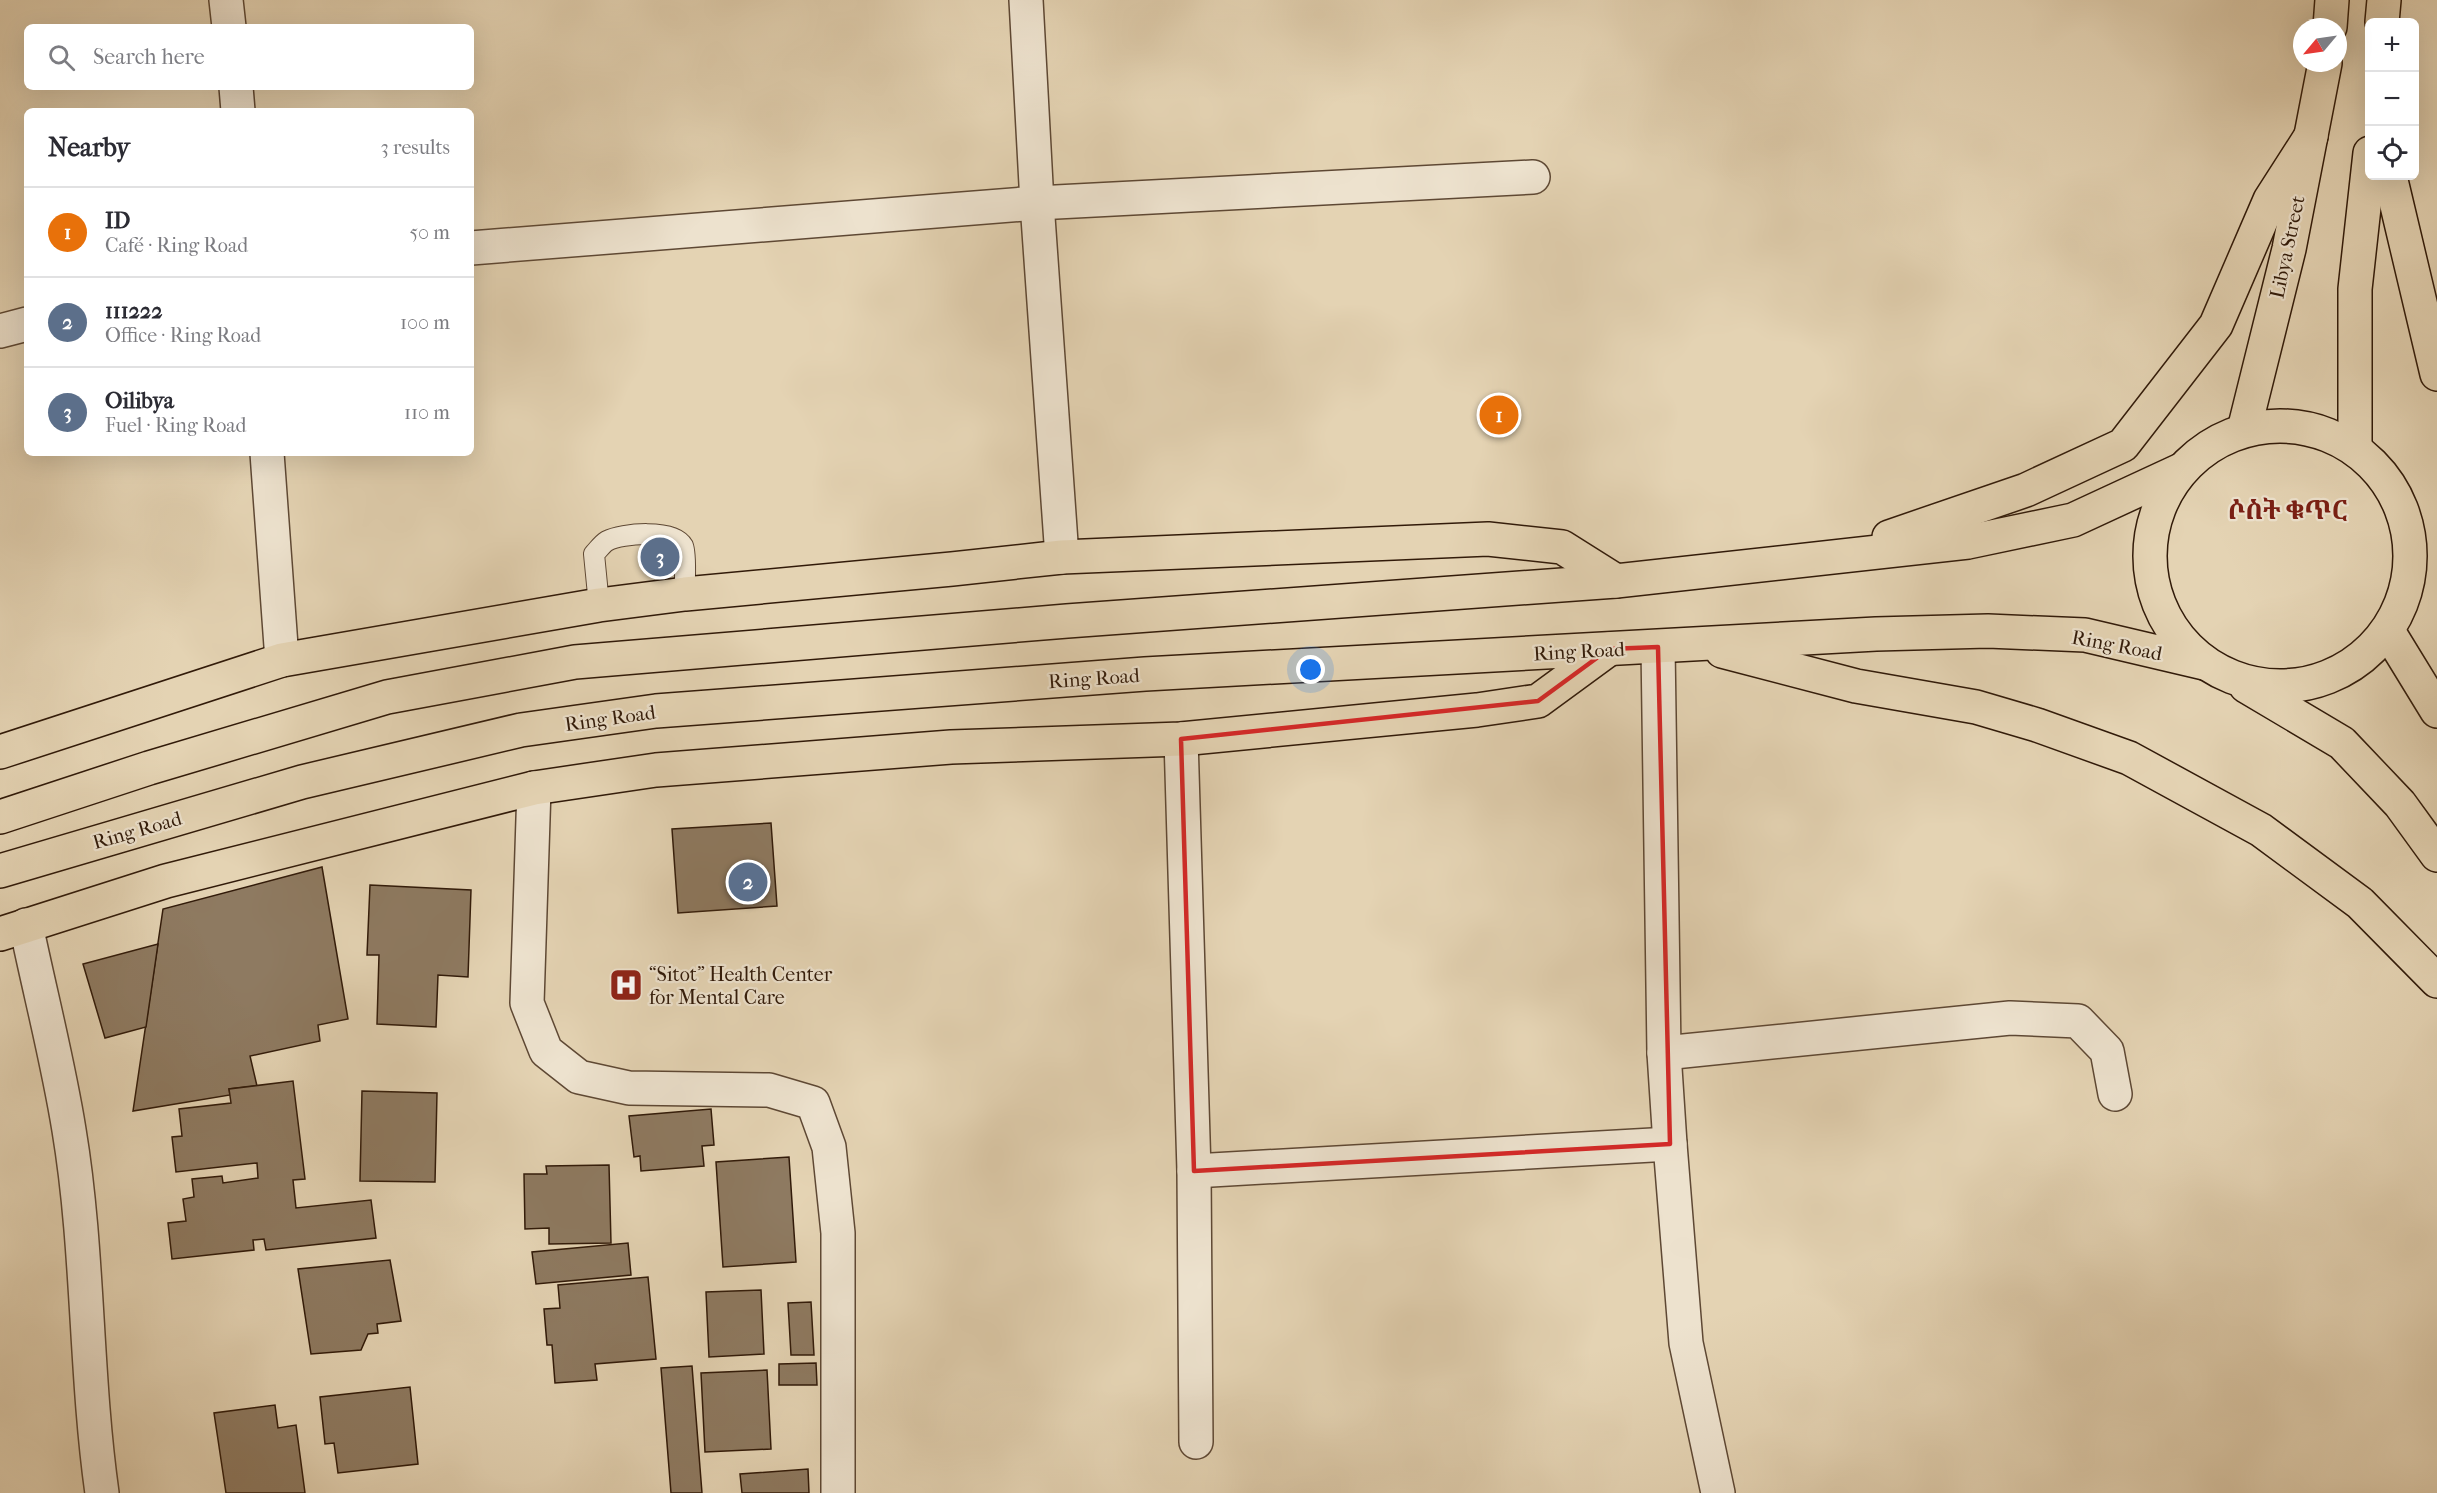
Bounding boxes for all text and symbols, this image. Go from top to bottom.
north arrow [2293,18,2347,72]
map controls [2365,18,2419,180]
button: + [2365,18,2419,72]
search box [24,24,474,90]
icon: search [45,41,78,74]
text: Search here [93,44,205,70]
button: − [2365,72,2419,126]
button: locate [2365,126,2419,180]
text: Nearby [48,132,130,163]
text: 3 results [381,136,450,159]
street label: Libya Street [2265,194,2310,301]
text: ID [105,208,130,234]
text: 1 [64,221,71,244]
text: 50 m [409,221,450,244]
text: Café · Ring Road [105,234,248,257]
text: 111222 [105,298,163,324]
text: 2 [62,311,73,334]
text: 100 m [400,311,450,334]
text: Office · Ring Road [105,324,261,347]
text: Oilibya [105,388,174,414]
pin: 1 [1480,392,1518,438]
text: 3 [63,401,72,424]
text: 110 m [404,401,450,424]
text: Fuel · Ring Road [105,414,246,437]
district label: ሶስት ቁጥር [2228,495,2348,526]
pin: 3 [640,534,680,580]
street label: Ring Road [2070,625,2165,666]
street label: Ring Road [1533,638,1626,665]
your location [1296,655,1325,684]
street label: Ring Road [1048,664,1142,693]
street label: Ring Road [563,701,658,736]
street label: Ring Road [90,807,185,854]
pin: 2 [728,860,768,904]
place label: “Sitot” Health Center for Mental Care [649,963,833,1009]
hospital icon: “Sitot” Health Center for Mental Care [608,967,644,1003]

